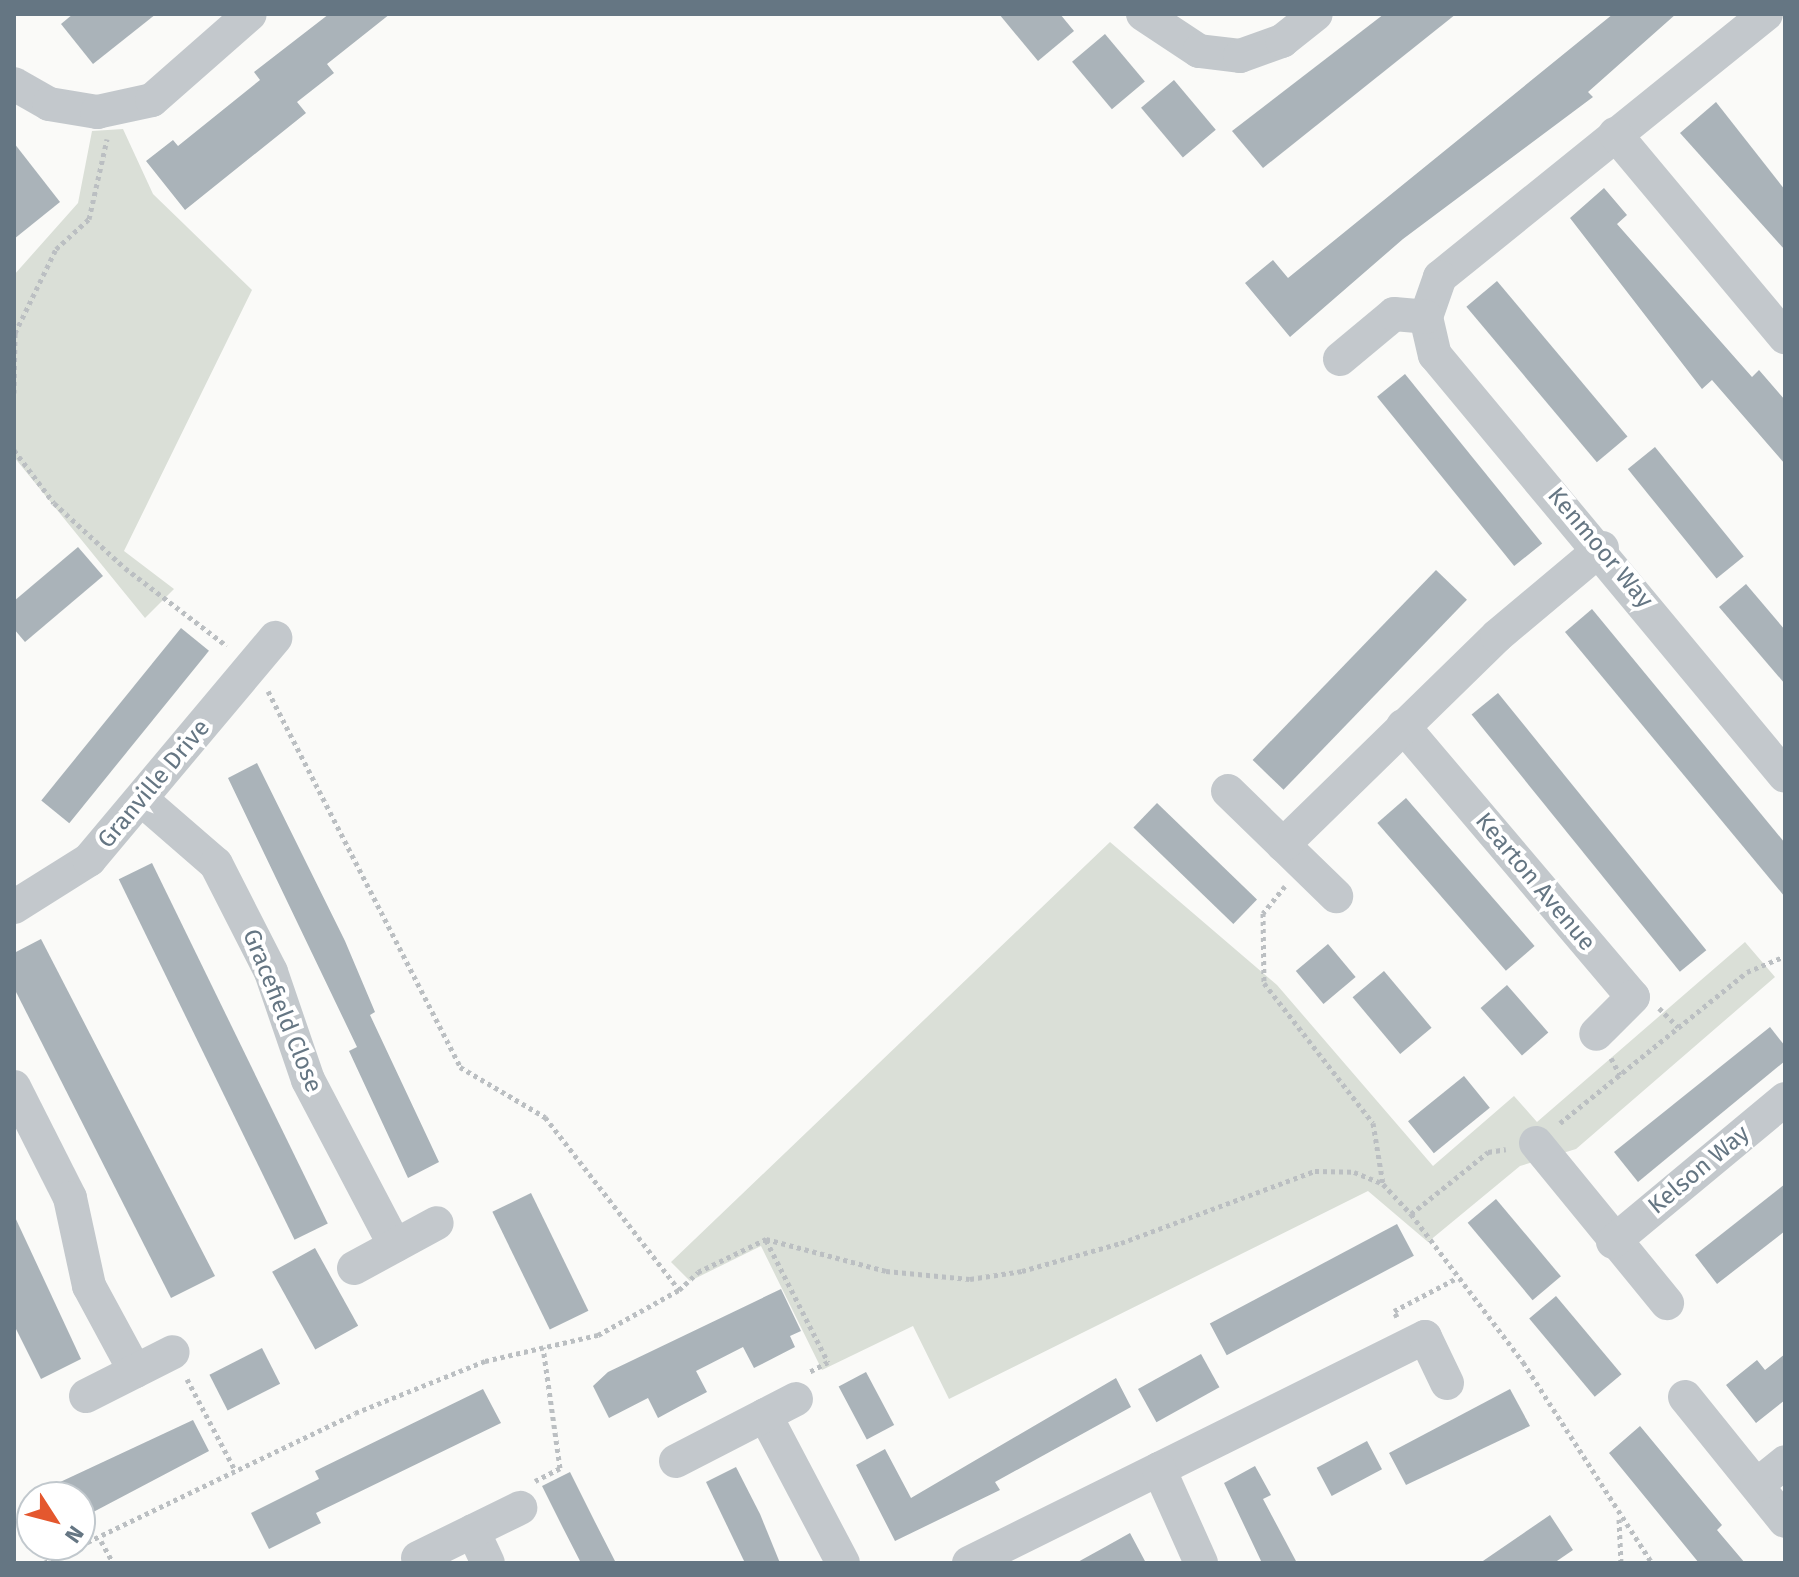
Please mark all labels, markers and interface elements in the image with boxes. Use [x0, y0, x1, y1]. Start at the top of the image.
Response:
street label: Kenmoor Way [1541, 482, 1659, 614]
street label: Granville Drive [92, 714, 216, 854]
street label: Kearton Avenue [1469, 807, 1601, 957]
street label: Gracefield Close [236, 925, 328, 1097]
street label: Kelson Way [1643, 1119, 1755, 1221]
north arrow [16, 1481, 96, 1561]
text: N [59, 1520, 89, 1548]

